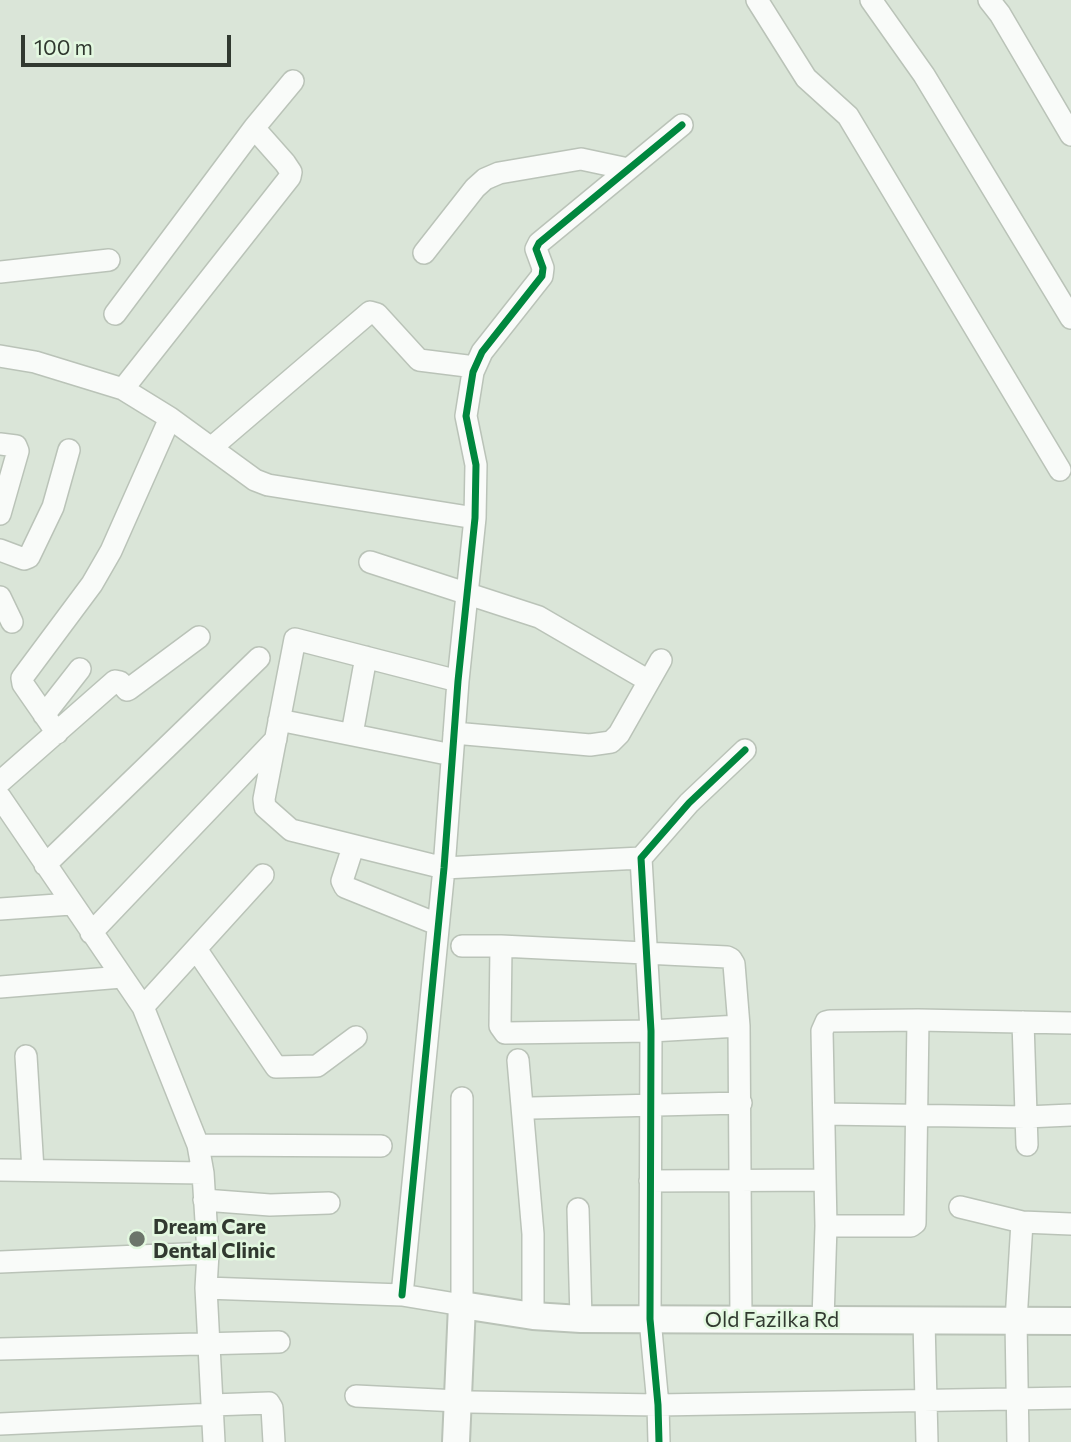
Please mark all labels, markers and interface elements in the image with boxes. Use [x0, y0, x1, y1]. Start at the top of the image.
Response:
scale bar [24, 21, 234, 65]
text: 100 m [34, 34, 93, 59]
place label: Dream Care Dental Clinic [153, 1214, 275, 1264]
marker: Dream Care Dental Clinic [127, 1229, 147, 1249]
street label: Old Fazilka Rd [705, 1307, 839, 1333]

